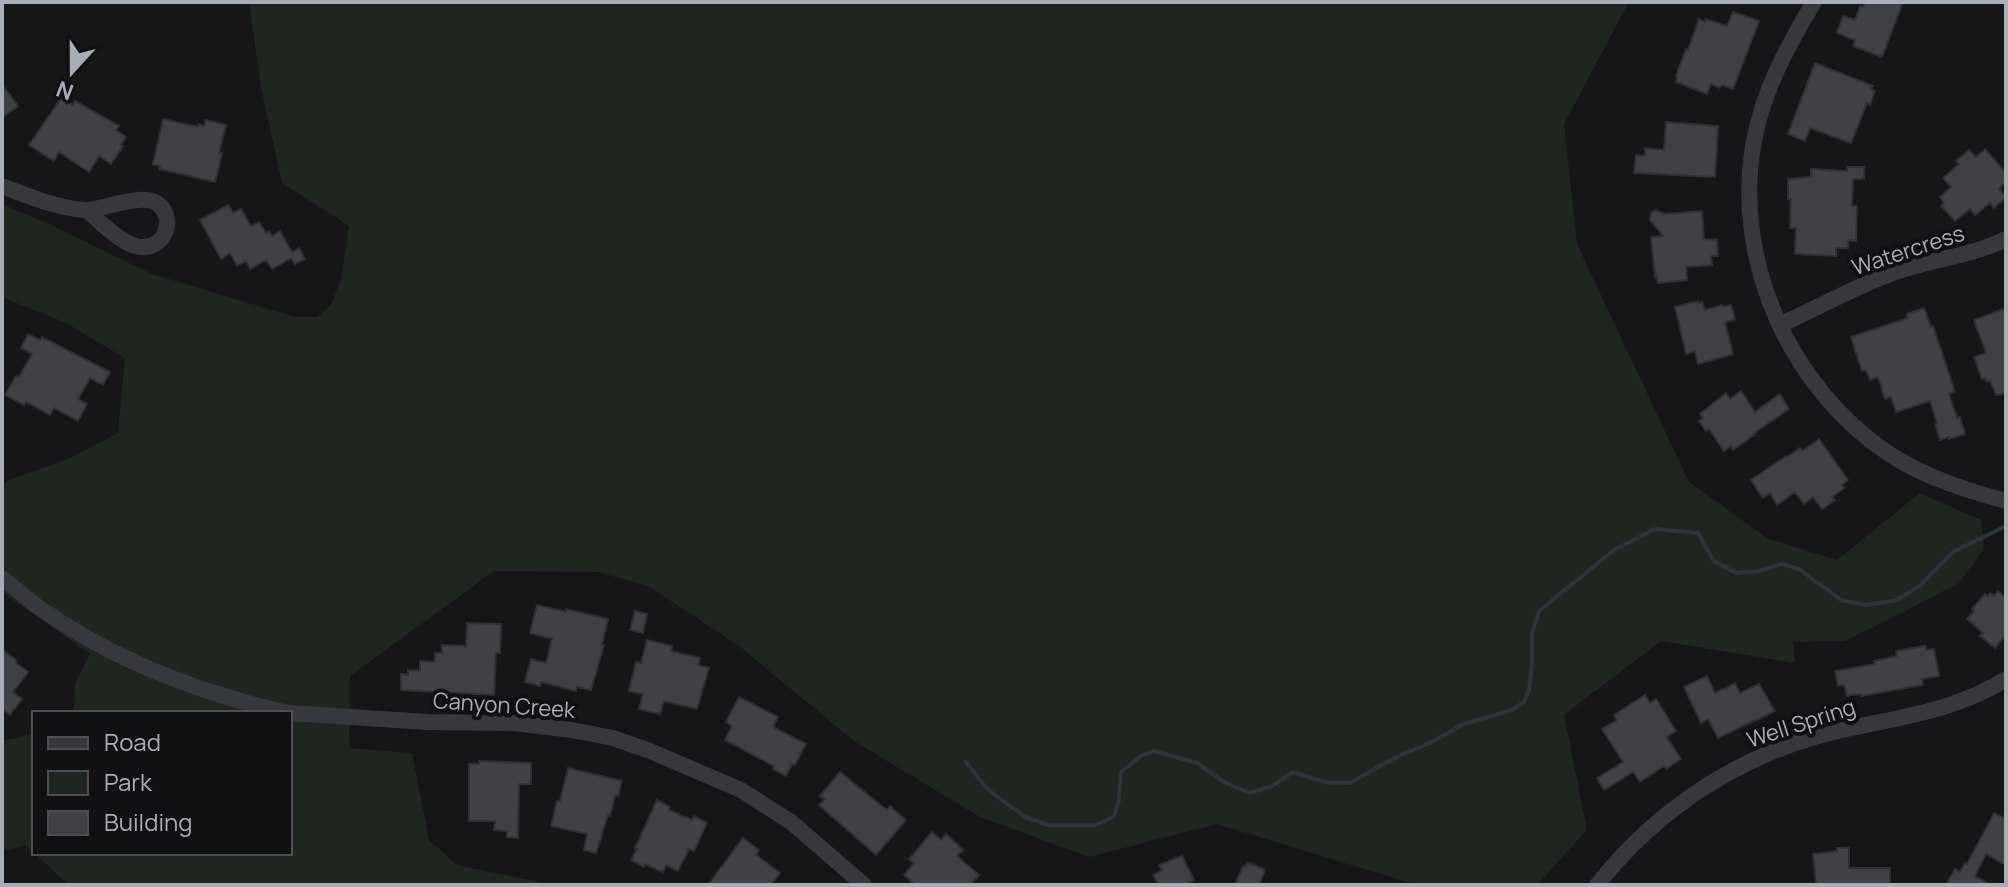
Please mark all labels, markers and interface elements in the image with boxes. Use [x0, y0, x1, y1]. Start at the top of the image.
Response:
north arrow [32, 32, 112, 112]
text: N [52, 74, 78, 108]
street label: Watercress [1848, 218, 1968, 282]
street label: Canyon Creek [432, 685, 577, 725]
street label: Well Spring [1743, 691, 1859, 755]
legend [32, 711, 292, 855]
text: Road [104, 725, 161, 758]
text: Park [104, 765, 153, 798]
text: Building [104, 805, 192, 838]

